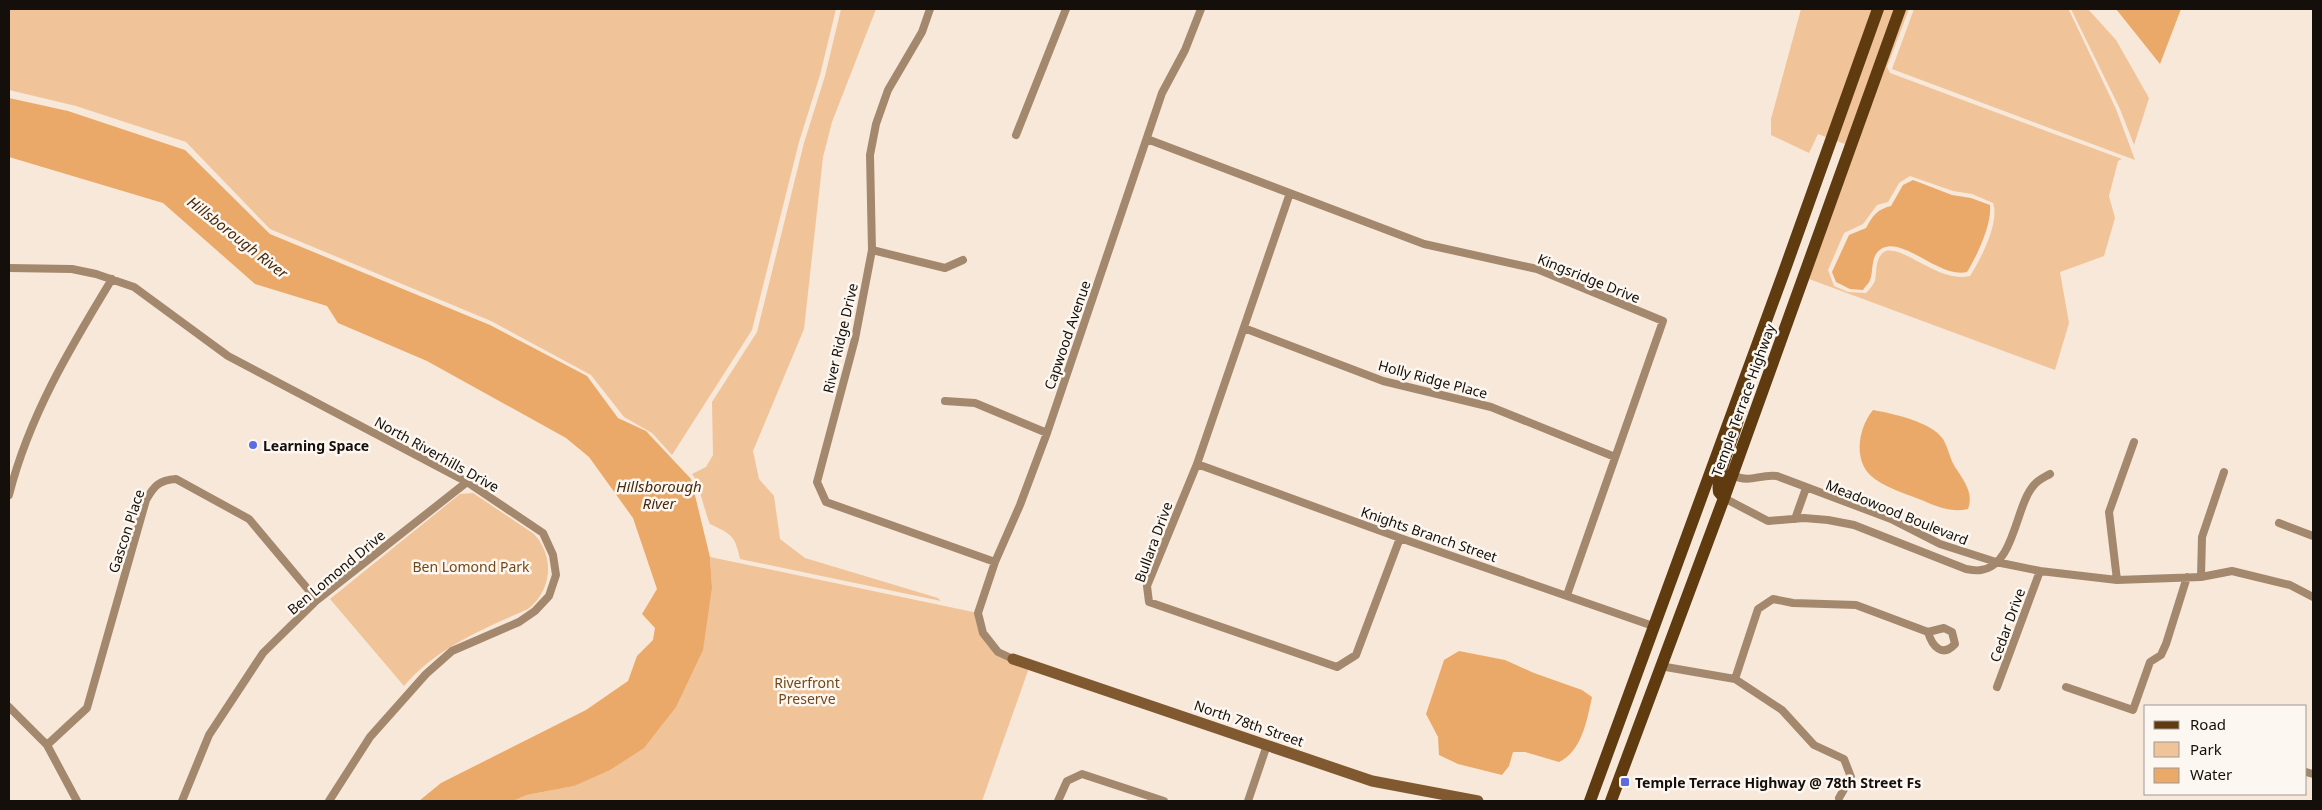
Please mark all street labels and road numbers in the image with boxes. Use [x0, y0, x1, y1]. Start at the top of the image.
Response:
street label: Kingsridge Drive [1535, 249, 1643, 307]
street label: Capwood Avenue [1039, 278, 1095, 392]
street label: River Ridge Drive [818, 281, 862, 395]
street label: Temple Terrace Highway [1707, 320, 1780, 479]
street label: Holly Ridge Place [1376, 355, 1490, 403]
street label: North Riverhills Drive [371, 412, 503, 496]
street label: Meadowood Boulevard [1823, 475, 1971, 549]
street label: Gascon Place [104, 487, 148, 575]
street label: Bullara Drive [1130, 499, 1176, 585]
street label: Knights Branch Street [1358, 502, 1500, 566]
street label: Ben Lomond Drive [283, 525, 389, 619]
street label: Cedar Drive [1985, 585, 2029, 665]
street label: North 78th Street [1192, 695, 1306, 751]

